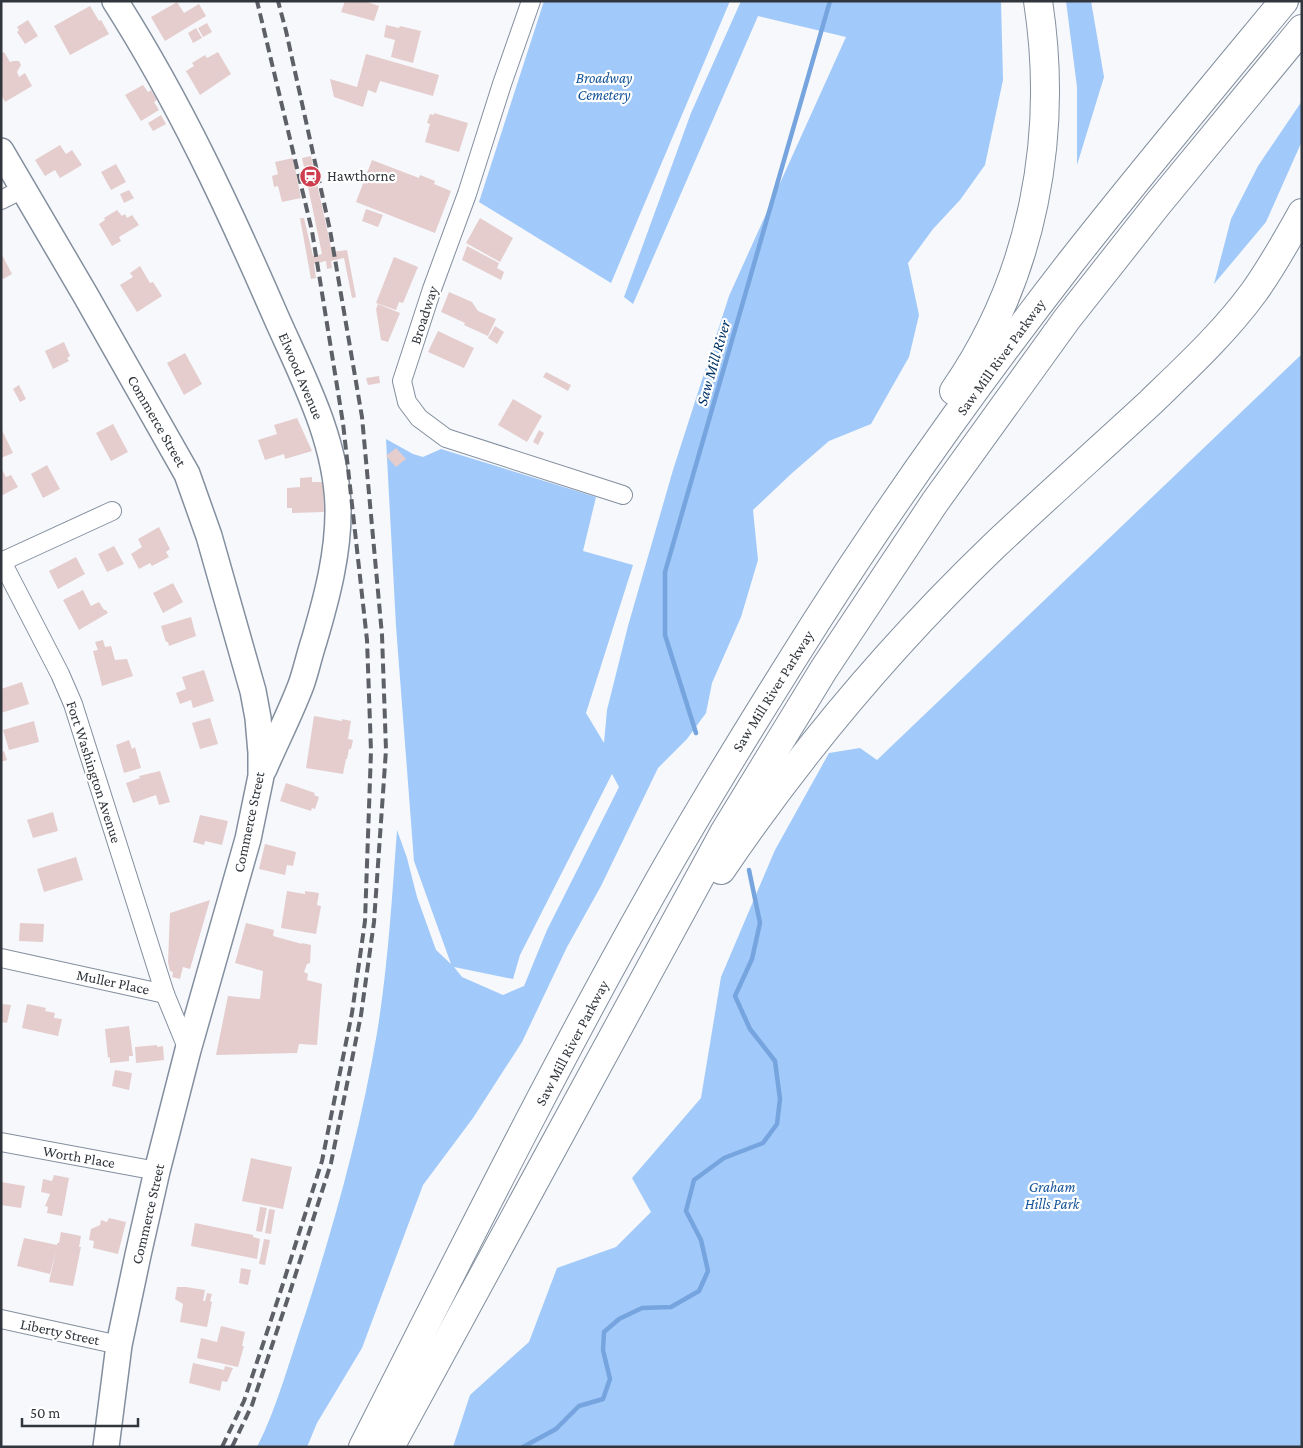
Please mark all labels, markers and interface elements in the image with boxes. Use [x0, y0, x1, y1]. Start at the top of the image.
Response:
park label: Broadway Cemetery [576, 70, 632, 104]
station icon: Hawthorne [299, 164, 323, 188]
place label: Hawthorne [327, 168, 396, 184]
street label: Broadway [407, 284, 442, 346]
street label: Saw Mill River Parkway [953, 296, 1049, 419]
water label: Saw Mill River [693, 318, 733, 408]
street label: Elwood Avenue [276, 330, 327, 422]
street label: Commerce Street [124, 373, 190, 470]
street label: Saw Mill River Parkway [729, 627, 818, 755]
street label: Fort Washington Avenue [63, 699, 125, 846]
street label: Commerce Street [231, 769, 268, 874]
street label: Muller Place [75, 966, 151, 998]
street label: Saw Mill River Parkway [532, 978, 613, 1109]
street label: Worth Place [42, 1143, 117, 1171]
street label: Commerce Street [129, 1161, 168, 1266]
park label: Graham Hills Park [1025, 1179, 1081, 1212]
street label: Liberty Street [19, 1316, 102, 1349]
scale bar [22, 1396, 139, 1428]
text: 50 m [30, 1405, 60, 1421]

